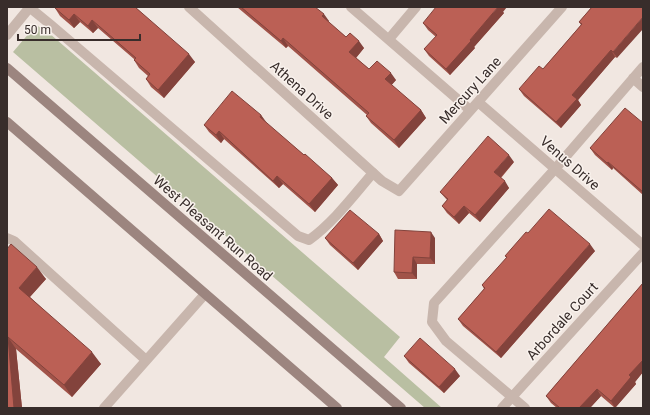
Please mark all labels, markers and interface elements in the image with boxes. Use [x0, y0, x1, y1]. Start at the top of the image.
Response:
scale bar [18, 16, 140, 42]
text: 50 m [24, 23, 51, 37]
street label: Mercury Lane [436, 53, 504, 127]
street label: Athena Drive [267, 58, 337, 122]
street label: Venus Drive [537, 133, 603, 193]
street label: West Pleasant Run Road [150, 172, 276, 284]
street label: Arbordale Court [523, 279, 601, 363]

